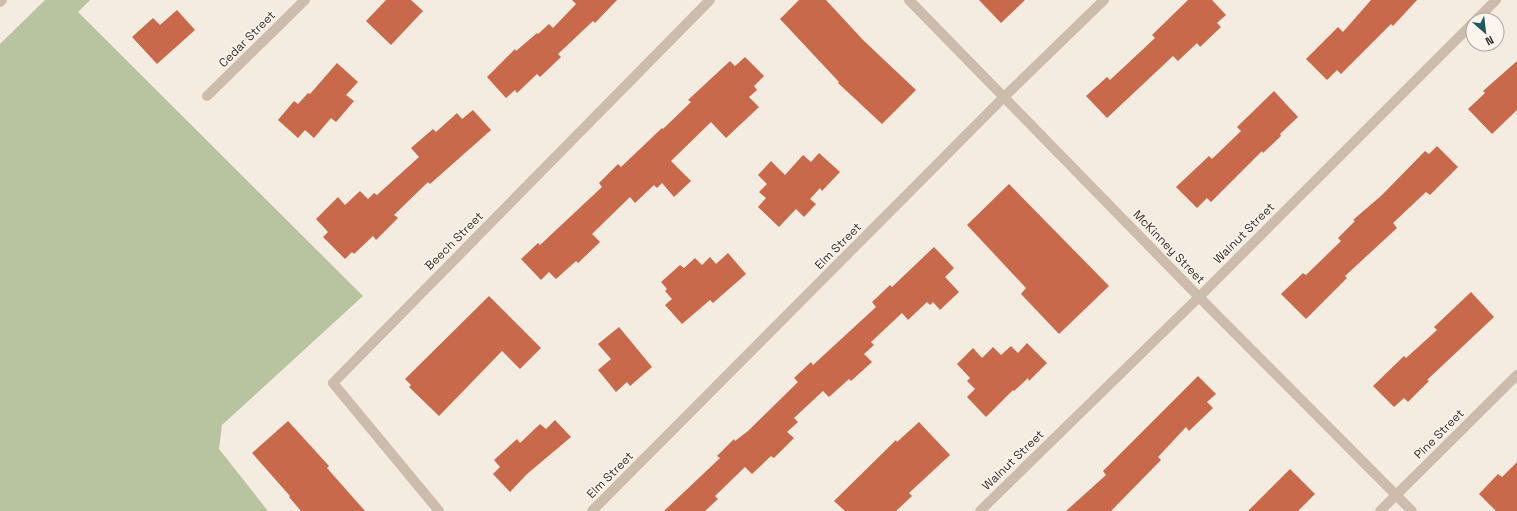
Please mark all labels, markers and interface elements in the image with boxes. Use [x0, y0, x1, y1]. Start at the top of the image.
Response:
street label: Cedar Street [215, 7, 279, 71]
north arrow [1465, 12, 1505, 52]
text: N [1483, 33, 1496, 49]
street label: Walnut Street [1210, 199, 1278, 267]
street label: McKinney Street [1130, 207, 1208, 287]
street label: Beech Street [421, 208, 487, 274]
street label: Elm Street [811, 219, 865, 273]
street label: Pine Street [1411, 406, 1467, 462]
street label: Walnut Street [979, 426, 1047, 494]
street label: Elm Street [583, 448, 637, 502]

